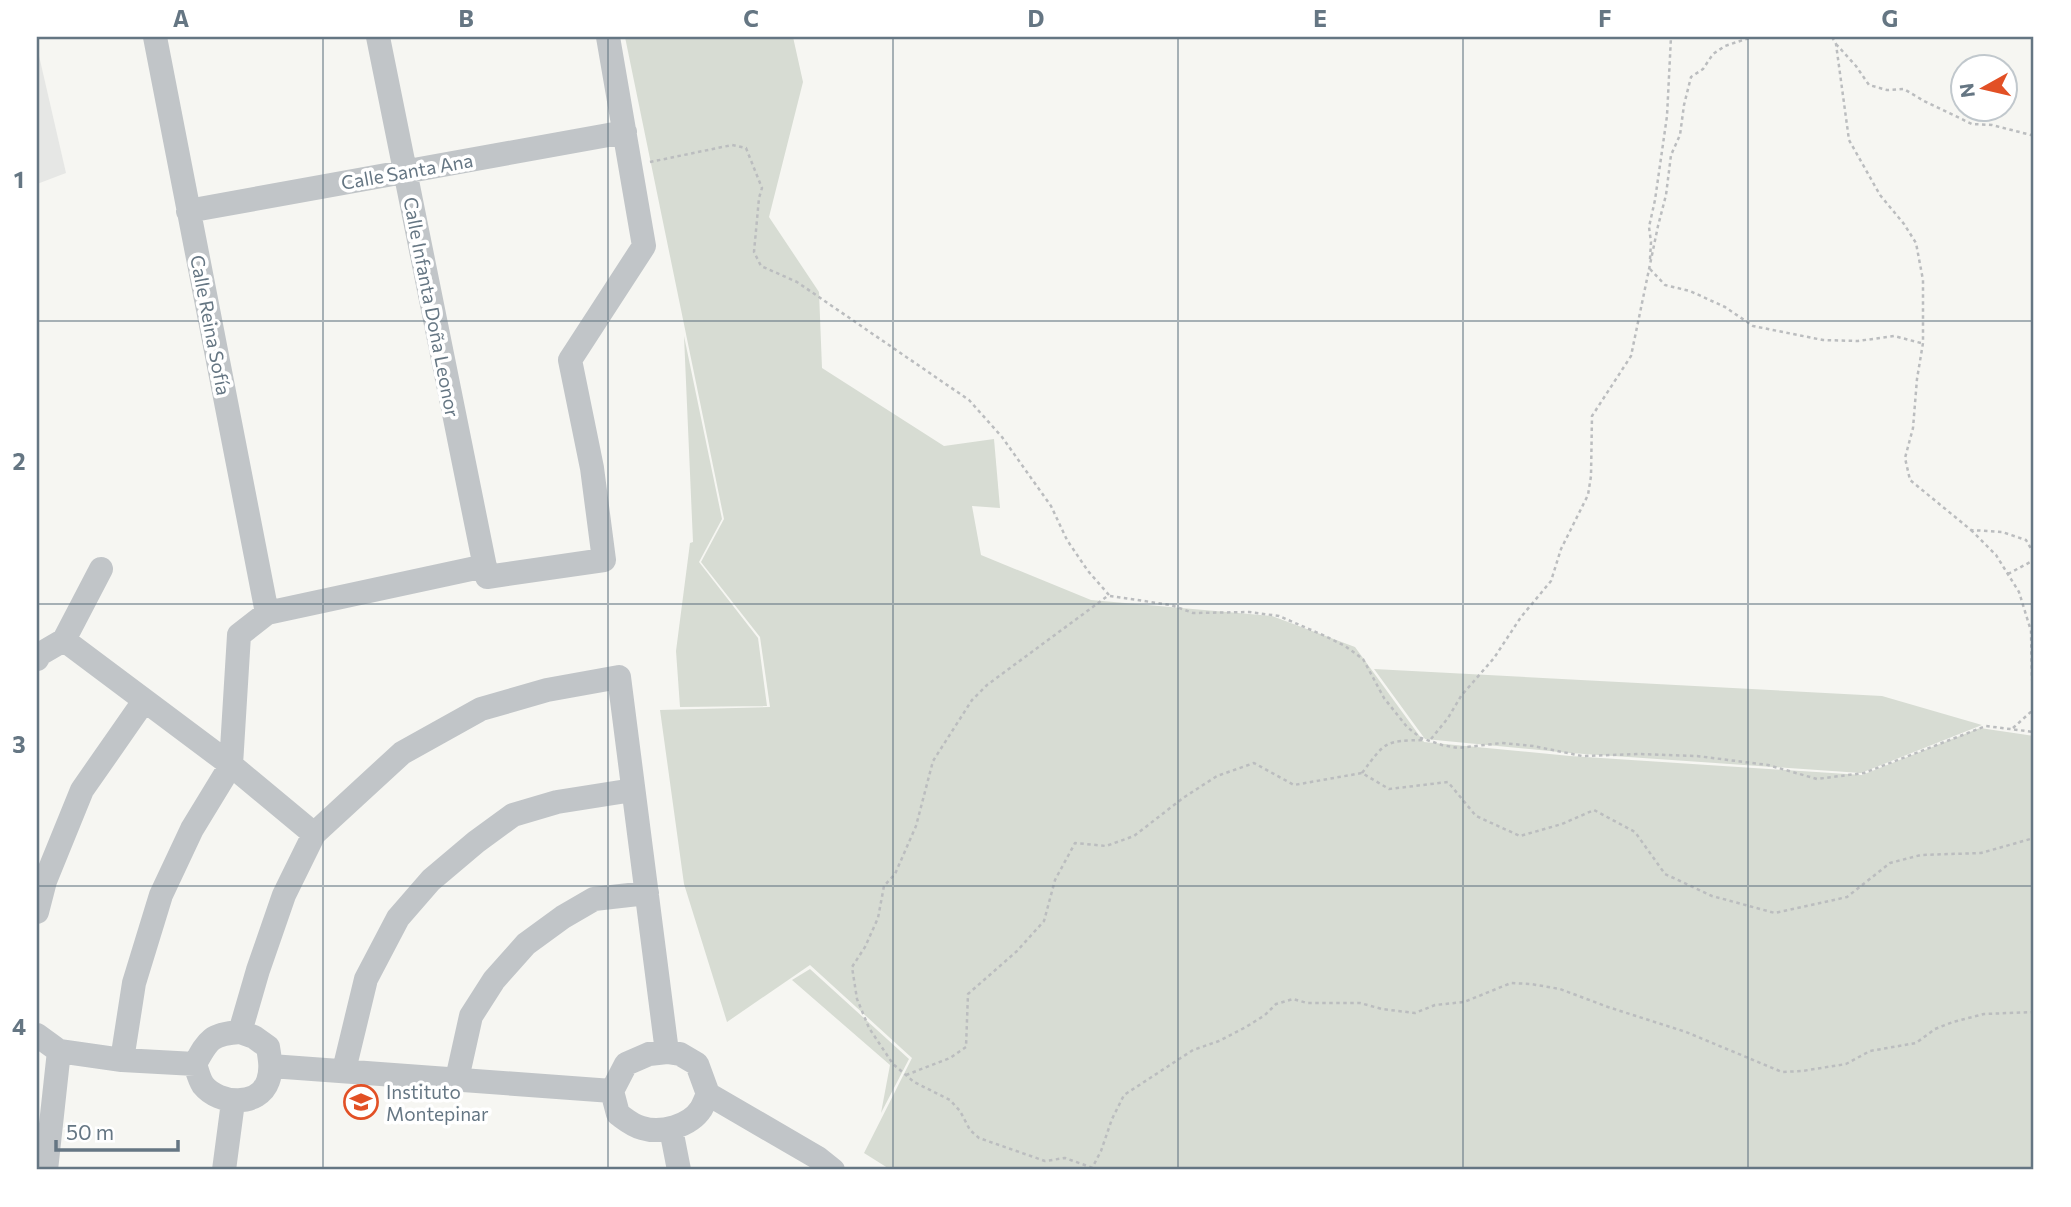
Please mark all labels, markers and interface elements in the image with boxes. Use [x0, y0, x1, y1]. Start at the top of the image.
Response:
text: A [173, 4, 190, 32]
text: B [458, 4, 474, 32]
text: C [743, 4, 759, 32]
text: D [1028, 4, 1045, 32]
text: E [1313, 4, 1327, 32]
text: F [1598, 4, 1612, 32]
text: G [1882, 4, 1898, 32]
north arrow [1948, 52, 2018, 122]
text: N [1954, 82, 1979, 99]
street label: Calle Santa Ana [339, 148, 475, 194]
text: 1 [14, 165, 24, 193]
street label: Calle Infanta Doña Leonor [399, 195, 465, 419]
street label: Calle Reina Sofía [186, 253, 236, 397]
text: 2 [12, 447, 26, 475]
text: 3 [12, 730, 26, 758]
text: 4 [12, 1012, 26, 1040]
place label: Instituto Montepinar [386, 1080, 489, 1125]
school or university icon: Instituto Montepinar [342, 1083, 380, 1121]
scale bar [56, 1109, 178, 1153]
text: 50 m [66, 1119, 114, 1144]

